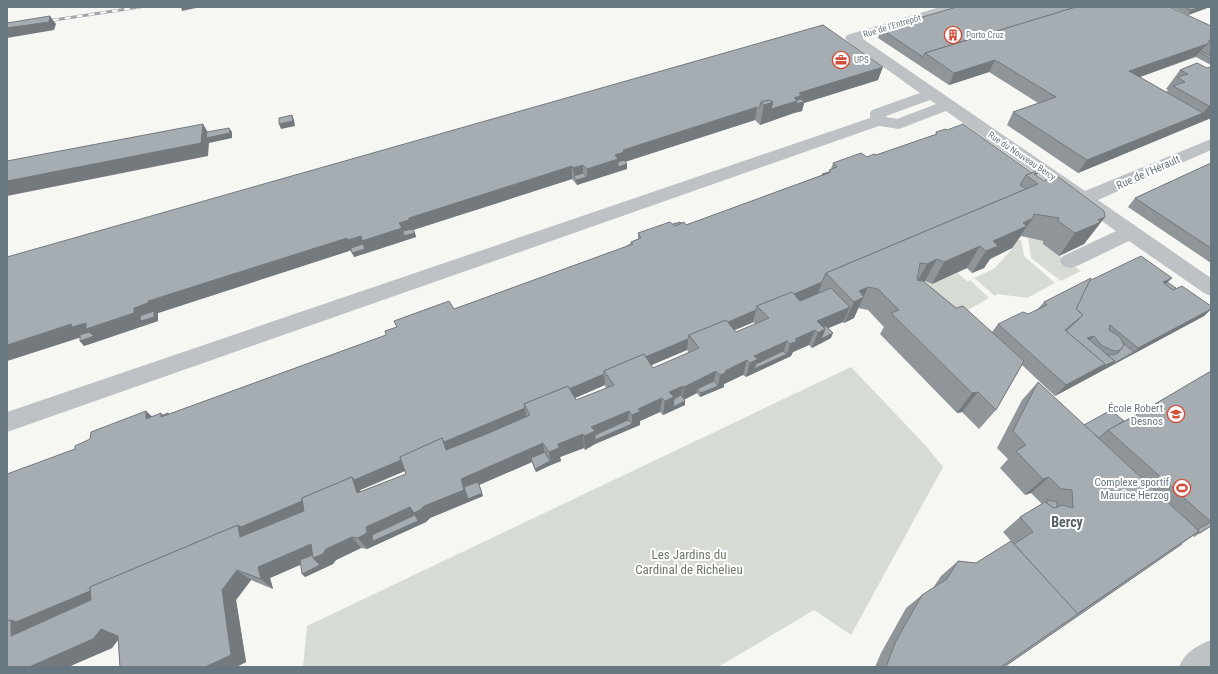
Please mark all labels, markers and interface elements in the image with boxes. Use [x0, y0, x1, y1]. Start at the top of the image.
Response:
street label: Rue de l'Entrepôt [862, 12, 922, 40]
building icon: Porto Cruz [943, 25, 963, 45]
place label: Porto Cruz [966, 30, 1004, 40]
office icon: UPS [831, 50, 851, 70]
place label: UPS [854, 55, 869, 65]
street label: Rue du Nouveau Bercy [986, 130, 1058, 182]
street label: Rue de l'Hérault [1115, 153, 1182, 192]
place label: École Robert Desnos [1108, 402, 1163, 428]
school or university icon: École Robert Desnos [1166, 404, 1186, 424]
place label: Complexe sportif Maurice Herzog [1095, 476, 1170, 502]
sports icon: Complexe sportif Maurice Herzog [1172, 478, 1192, 498]
district label: Bercy [1051, 514, 1084, 530]
park label: Les Jardins du Cardinal de Richelieu [635, 547, 743, 577]

